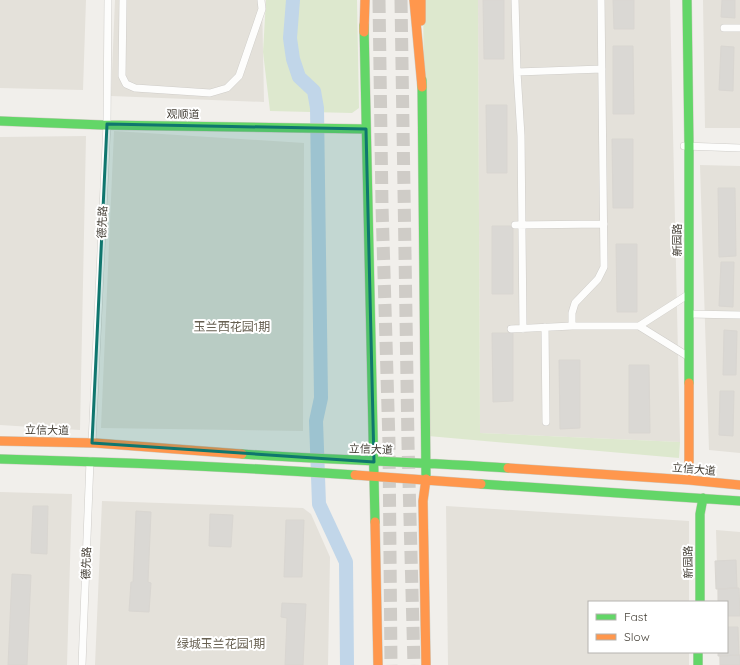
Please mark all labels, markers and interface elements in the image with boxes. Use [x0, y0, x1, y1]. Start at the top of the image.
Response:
street label: 观顺道 [166, 107, 200, 121]
street label: 德先路 [94, 205, 110, 239]
street label: 新园路 [670, 224, 684, 257]
district label: 玉兰西花园1期 [194, 319, 270, 334]
street label: 立信大道 [25, 423, 69, 437]
street label: 立信大道 [349, 441, 393, 457]
street label: 立信大道 [671, 460, 717, 478]
street label: 新园路 [681, 545, 695, 579]
street label: 德先路 [78, 546, 94, 580]
legend [588, 601, 728, 653]
text: Fast [624, 609, 648, 624]
text: Slow [624, 629, 650, 644]
district label: 绿城玉兰花园1期 [177, 636, 265, 651]

